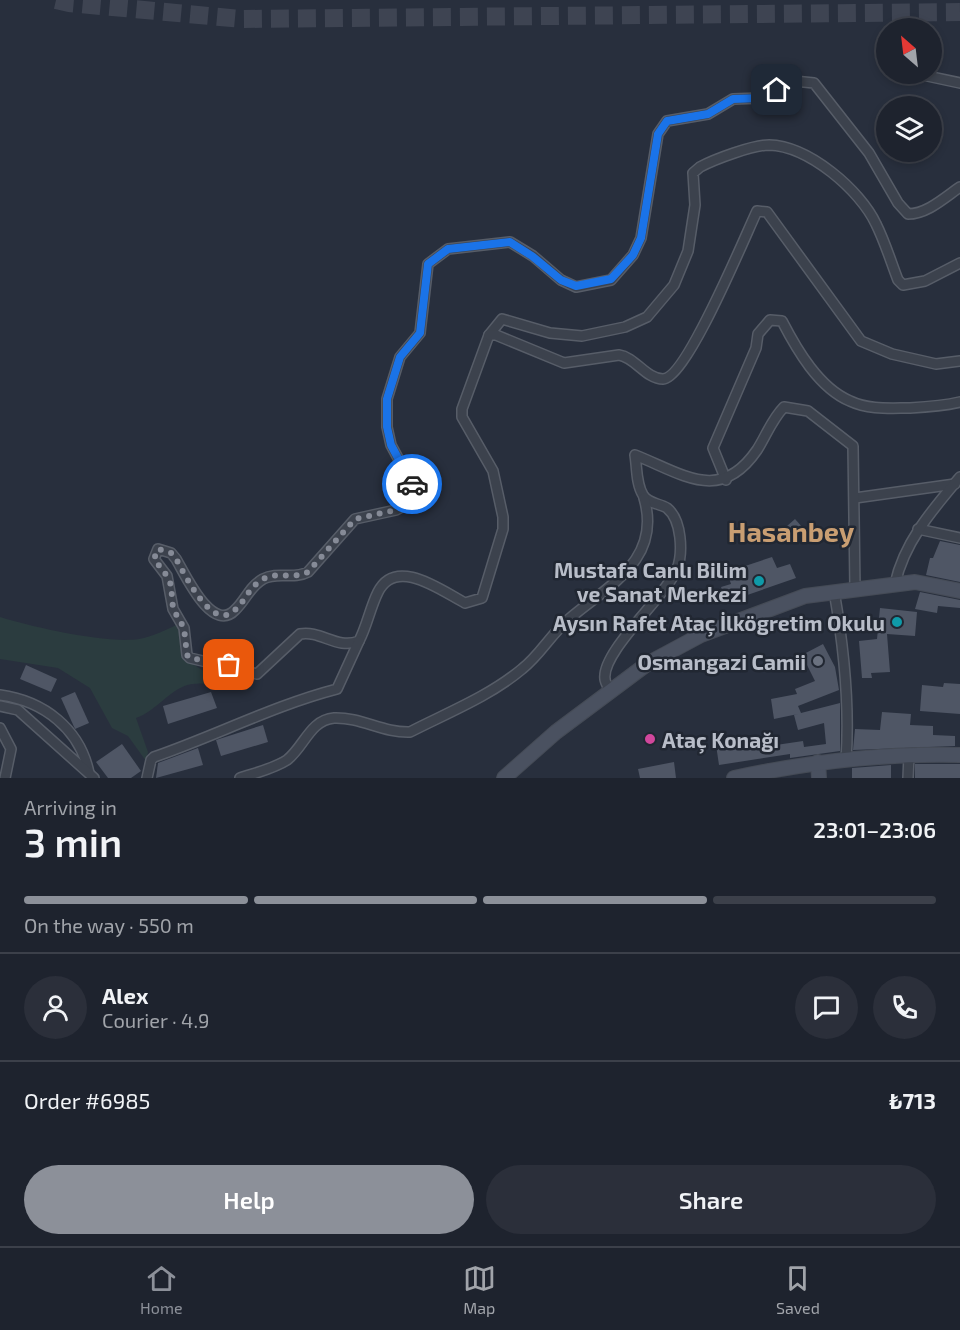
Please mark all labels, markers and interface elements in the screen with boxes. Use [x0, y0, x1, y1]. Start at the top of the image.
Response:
north arrow [876, 18, 942, 84]
map controls [876, 18, 942, 162]
pin [751, 64, 802, 115]
icon: home [760, 73, 793, 106]
button: layers [876, 96, 942, 162]
courier [382, 454, 442, 514]
icon: car [396, 468, 429, 501]
district label: Hasanbey [728, 515, 855, 548]
place label: Mustafa Canlı Bilim ve Sanat Merkezi [554, 557, 747, 606]
marker: Mustafa Canlı Bilim ve Sanat Merkezi [752, 574, 766, 588]
place label: Aysın Rafet Ataç İlkögretim Okulu [553, 610, 885, 637]
marker: Aysın Rafet Ataç İlkögretim Okulu [890, 615, 904, 629]
pin [203, 639, 254, 690]
icon: bag [212, 648, 245, 681]
place label: Osmangazi Camii [637, 649, 806, 674]
marker: Osmangazi Camii [811, 654, 825, 668]
place label: Ataç Konağı [662, 727, 779, 754]
marker: Ataç Konağı [643, 732, 657, 746]
text: Arriving in [24, 795, 117, 819]
text: 23:01–23:06 [813, 816, 936, 842]
text: 3 min [24, 818, 122, 865]
text: On the way · 550 m [24, 913, 194, 937]
button: person [24, 976, 87, 1039]
button: chat [795, 976, 858, 1039]
button: phone [873, 976, 936, 1039]
text: Alex [102, 982, 148, 1008]
text: Courier · 4.9 [102, 1008, 209, 1032]
text: Order #6985 [24, 1087, 150, 1113]
text: ₺713 [889, 1087, 936, 1113]
button: Help [24, 1165, 474, 1234]
button: Share [486, 1165, 936, 1234]
tab: Home [140, 1262, 183, 1317]
tab: Map [463, 1262, 496, 1317]
tab: Saved [776, 1262, 820, 1317]

